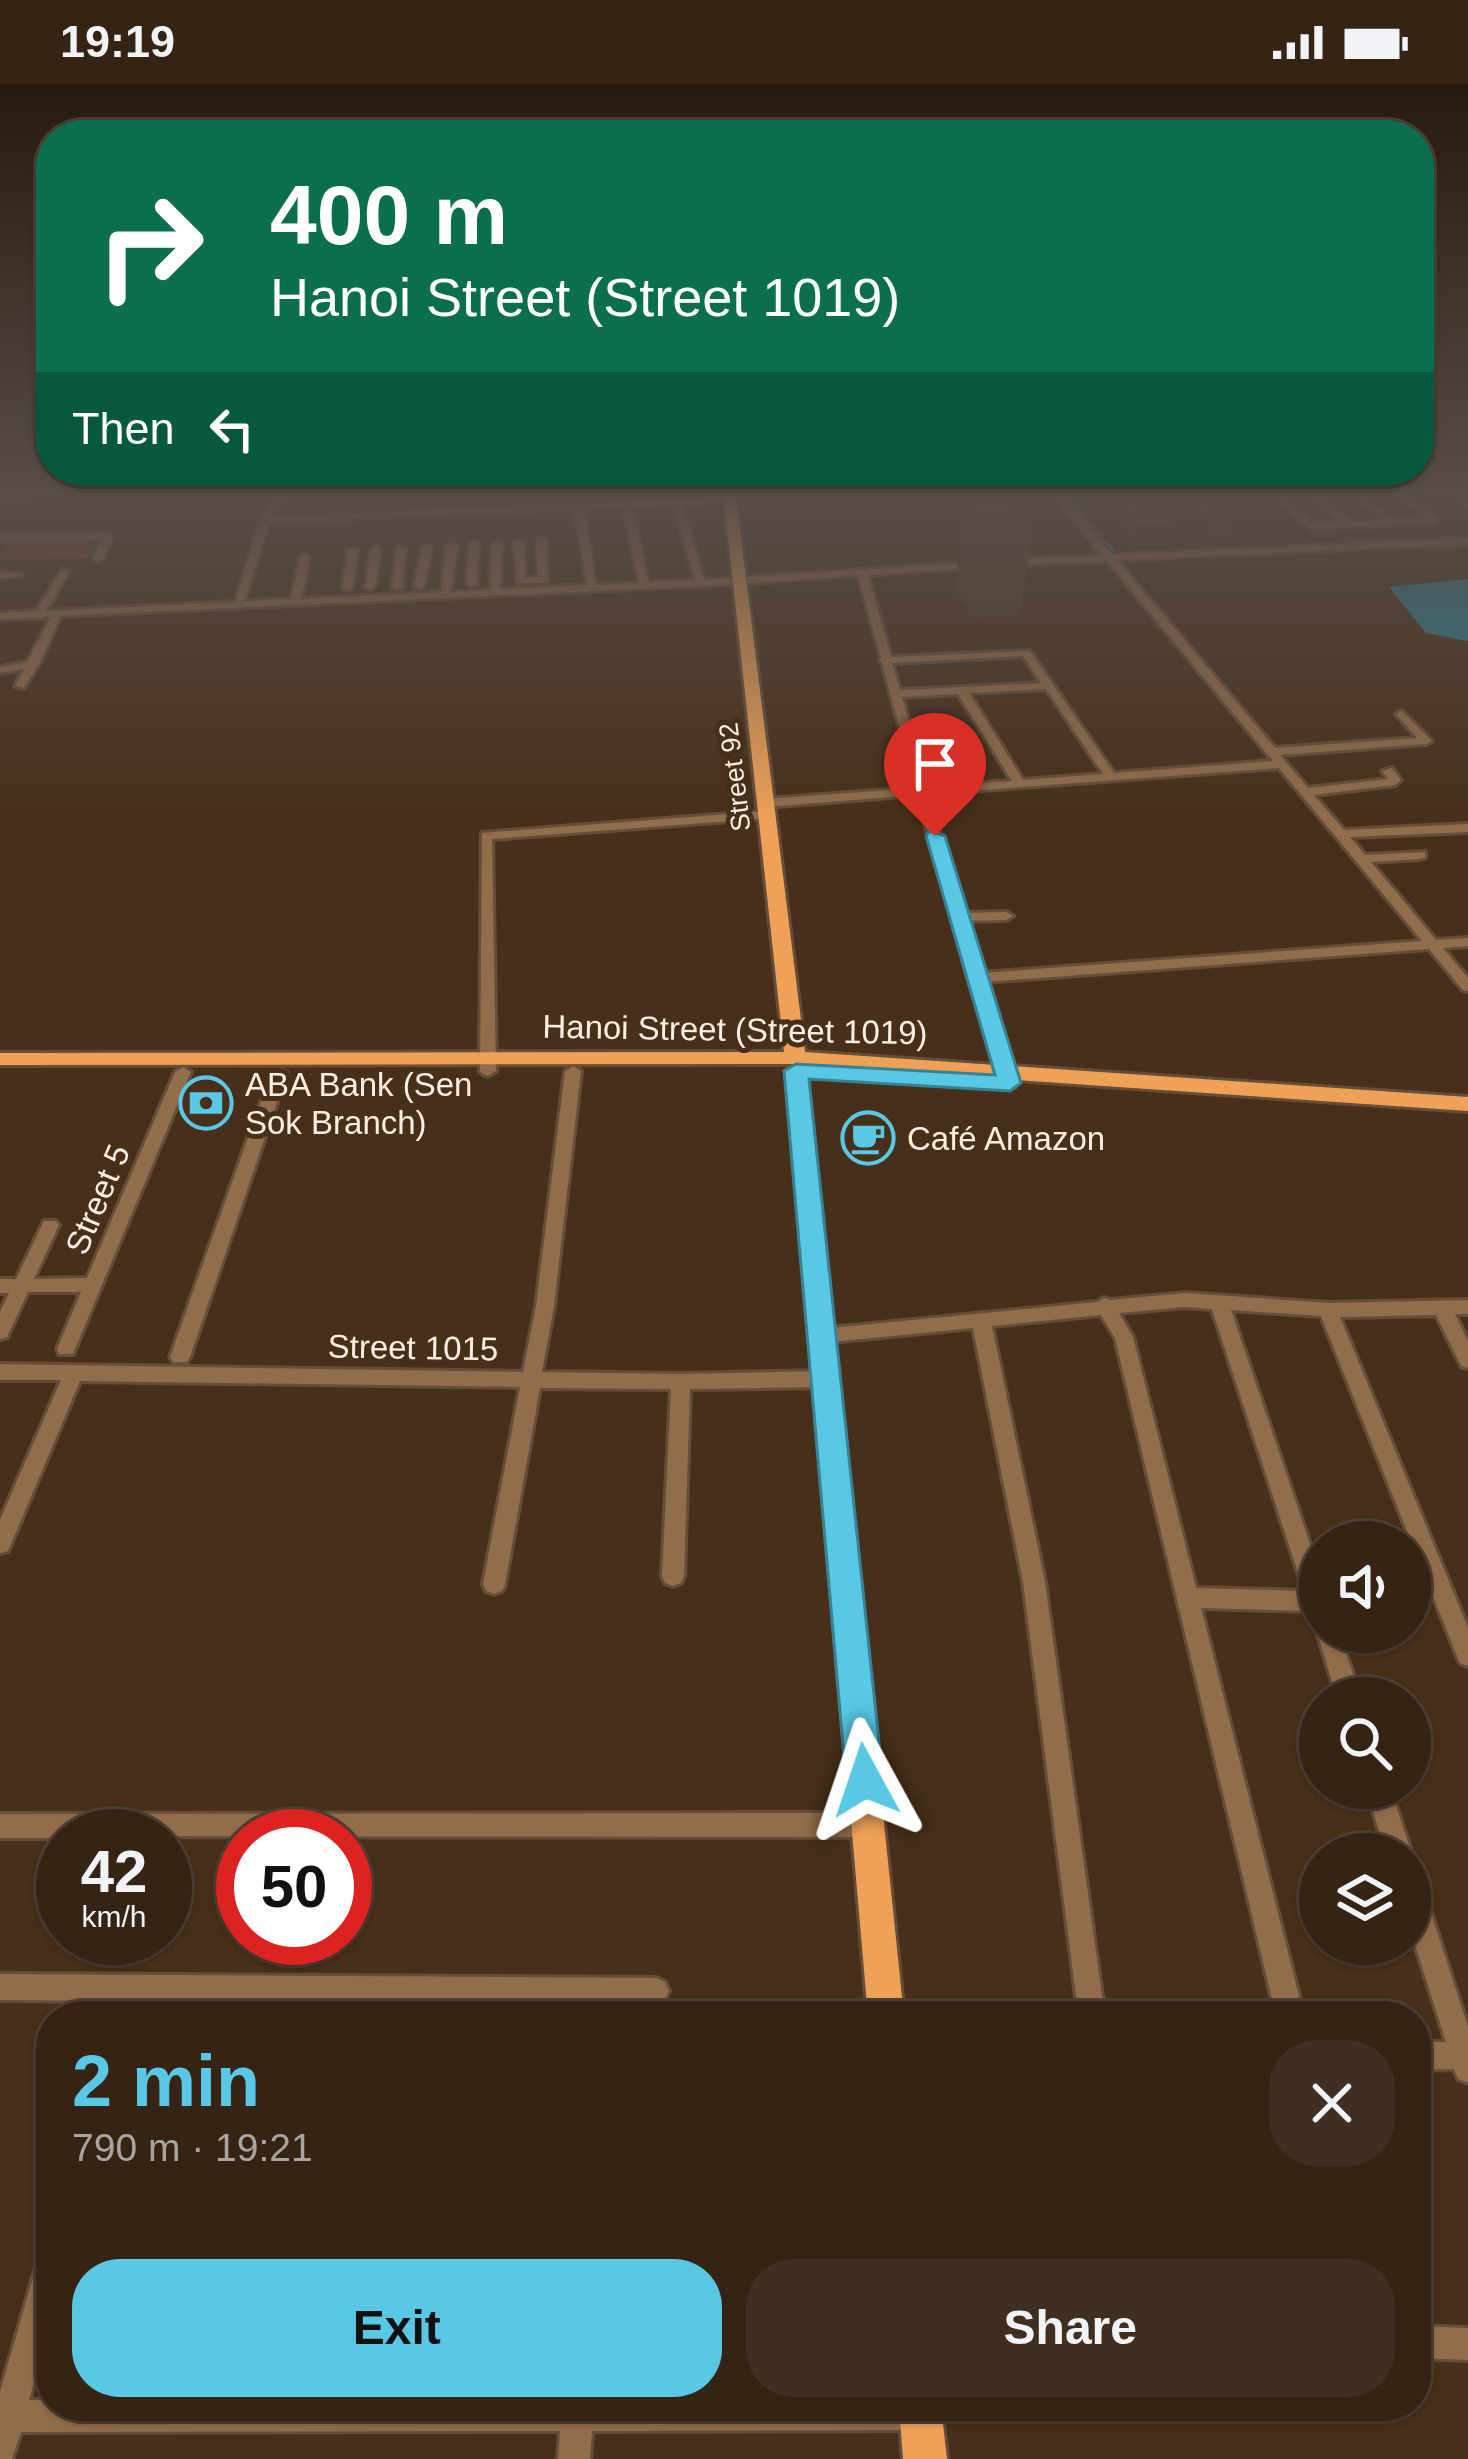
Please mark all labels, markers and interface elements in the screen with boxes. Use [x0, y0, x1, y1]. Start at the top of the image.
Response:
text: 19:19 [60, 16, 175, 67]
icon: right [72, 168, 228, 324]
text: 400 m [270, 168, 508, 262]
text: Hanoi Street (Street 1019) [270, 267, 900, 327]
icon: left [199, 396, 265, 462]
text: Then [72, 403, 175, 454]
pin [884, 713, 986, 836]
street label: Street 92 [713, 721, 757, 833]
icon: arrive [902, 731, 968, 797]
street label: Hanoi Street (Street 1019) [542, 1008, 928, 1051]
place label: ABA Bank (Sen Sok Branch) [245, 1066, 472, 1141]
bank icon: ABA Bank (Sen Sok Branch) [178, 1075, 234, 1131]
cafe icon: Café Amazon [840, 1110, 896, 1166]
place label: Café Amazon [907, 1120, 1105, 1157]
street label: Street 5 [58, 1139, 137, 1260]
street label: Street 1015 [327, 1328, 499, 1367]
map controls [1299, 1521, 1431, 1965]
button: sound [1299, 1521, 1431, 1653]
button: search [1299, 1677, 1431, 1809]
position arrow [802, 1717, 928, 1843]
speed limit sign: 50 [216, 1809, 372, 1965]
button: layers [1299, 1833, 1431, 1965]
text: 42 [81, 1838, 147, 1905]
text: km/h [81, 1900, 147, 1933]
button: close [1269, 2040, 1395, 2166]
text: 2 min [72, 2041, 260, 2121]
text: 790 m · 19:21 [72, 2126, 313, 2169]
button: Exit [72, 2259, 722, 2397]
button: Share [746, 2259, 1395, 2397]

